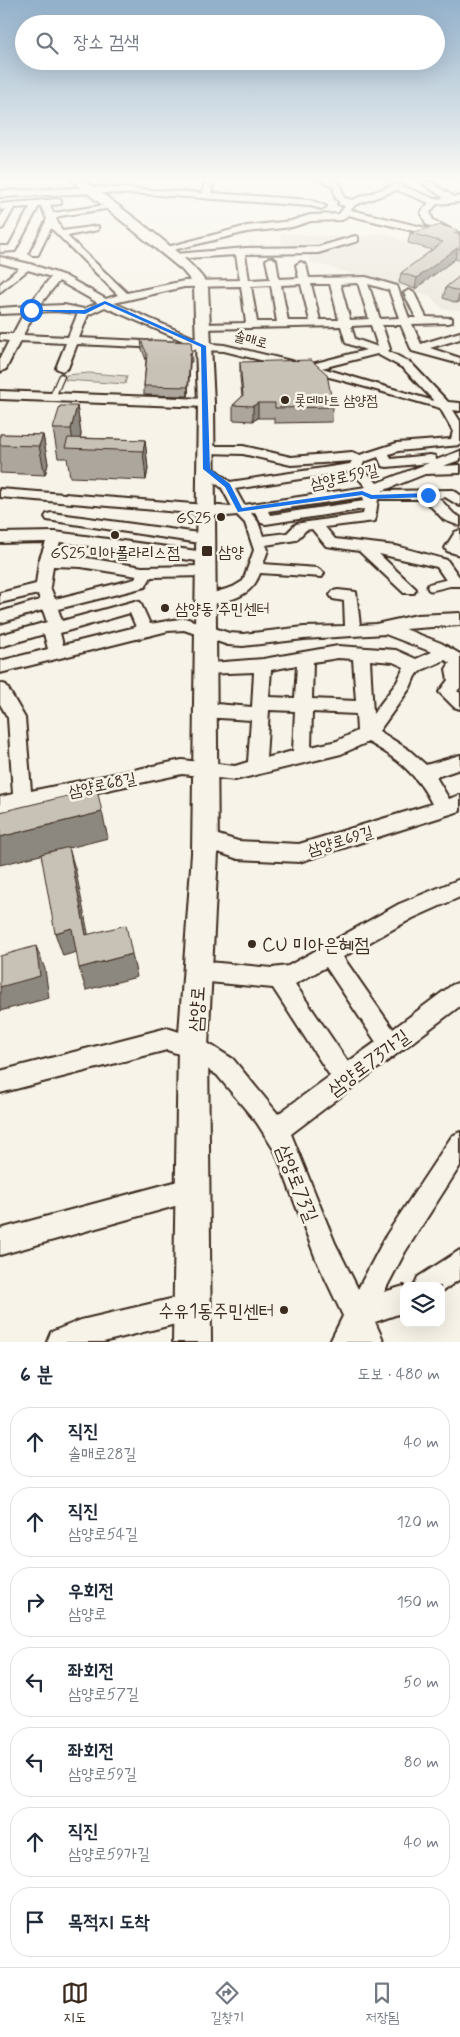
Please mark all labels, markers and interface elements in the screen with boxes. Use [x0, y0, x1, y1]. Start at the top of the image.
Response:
search box [15, 15, 445, 70]
icon: search [33, 29, 61, 57]
text: 장소 검색 [73, 30, 139, 55]
route start [20, 299, 43, 322]
street label: 솔매로 [232, 327, 269, 353]
place label: 롯데마트 삼양점 [295, 392, 378, 410]
marker: 롯데마트 삼양점 [279, 394, 291, 406]
street label: 삼양로59길 [308, 459, 380, 495]
route end [417, 484, 440, 507]
place label: GS25 [176, 508, 211, 529]
marker: GS25 [215, 511, 227, 523]
marker: GS25 미아폴라리스점 [109, 529, 121, 541]
place label: 삼양 [218, 542, 244, 563]
place label: GS25 미아폴라리스점 [50, 543, 180, 564]
marker: 삼양 [200, 544, 214, 558]
place label: 삼양동 주민센터 [175, 599, 269, 620]
marker: 삼양동 주민센터 [159, 602, 171, 614]
street label: 삼양로68길 [67, 768, 138, 803]
street label: 삼양로69길 [305, 821, 376, 861]
place label: CU 미아은혜점 [262, 933, 369, 958]
marker: CU 미아은혜점 [246, 938, 258, 950]
street label: 삼양로 [184, 986, 211, 1033]
street label: 삼양로73가길 [323, 1024, 415, 1102]
street label: 삼양로73길 [270, 1141, 323, 1226]
map controls [400, 1282, 445, 1327]
button: layers [400, 1282, 445, 1327]
place label: 수유1동주민센터 [158, 1299, 274, 1324]
marker: 수유1동주민센터 [278, 1304, 290, 1316]
text: 6 분 [20, 1361, 53, 1389]
text: 도보 · 480 m [358, 1364, 440, 1385]
text: 직진 [68, 1419, 99, 1444]
icon: ahead [21, 1428, 49, 1456]
text: 40 m [403, 1432, 439, 1453]
text: 솔매로28길 [68, 1444, 136, 1465]
text: 직진 [68, 1499, 99, 1524]
icon: ahead [21, 1508, 49, 1536]
text: 120 m [397, 1512, 439, 1533]
text: 삼양로54길 [68, 1524, 138, 1545]
text: 우회전 [68, 1579, 114, 1604]
icon: right [21, 1588, 49, 1616]
text: 150 m [397, 1592, 439, 1613]
text: 삼양로 [68, 1604, 107, 1625]
text: 좌회전 [68, 1659, 114, 1684]
icon: left [21, 1668, 49, 1696]
text: 50 m [403, 1672, 439, 1693]
text: 삼양로57길 [68, 1684, 139, 1705]
text: 좌회전 [68, 1739, 114, 1764]
icon: left [21, 1748, 49, 1776]
text: 80 m [404, 1752, 439, 1773]
text: 삼양로59길 [68, 1764, 137, 1785]
text: 직진 [68, 1819, 99, 1844]
icon: ahead [21, 1828, 49, 1856]
text: 40 m [403, 1832, 439, 1853]
text: 삼양로59가길 [68, 1844, 150, 1865]
icon: arrive [21, 1908, 49, 1936]
text: 목적지 도착 [68, 1910, 150, 1935]
tab: 지도 [61, 1979, 89, 2027]
tab: 길찾기 [210, 1979, 244, 2027]
tab: 저장됨 [365, 1979, 399, 2027]

